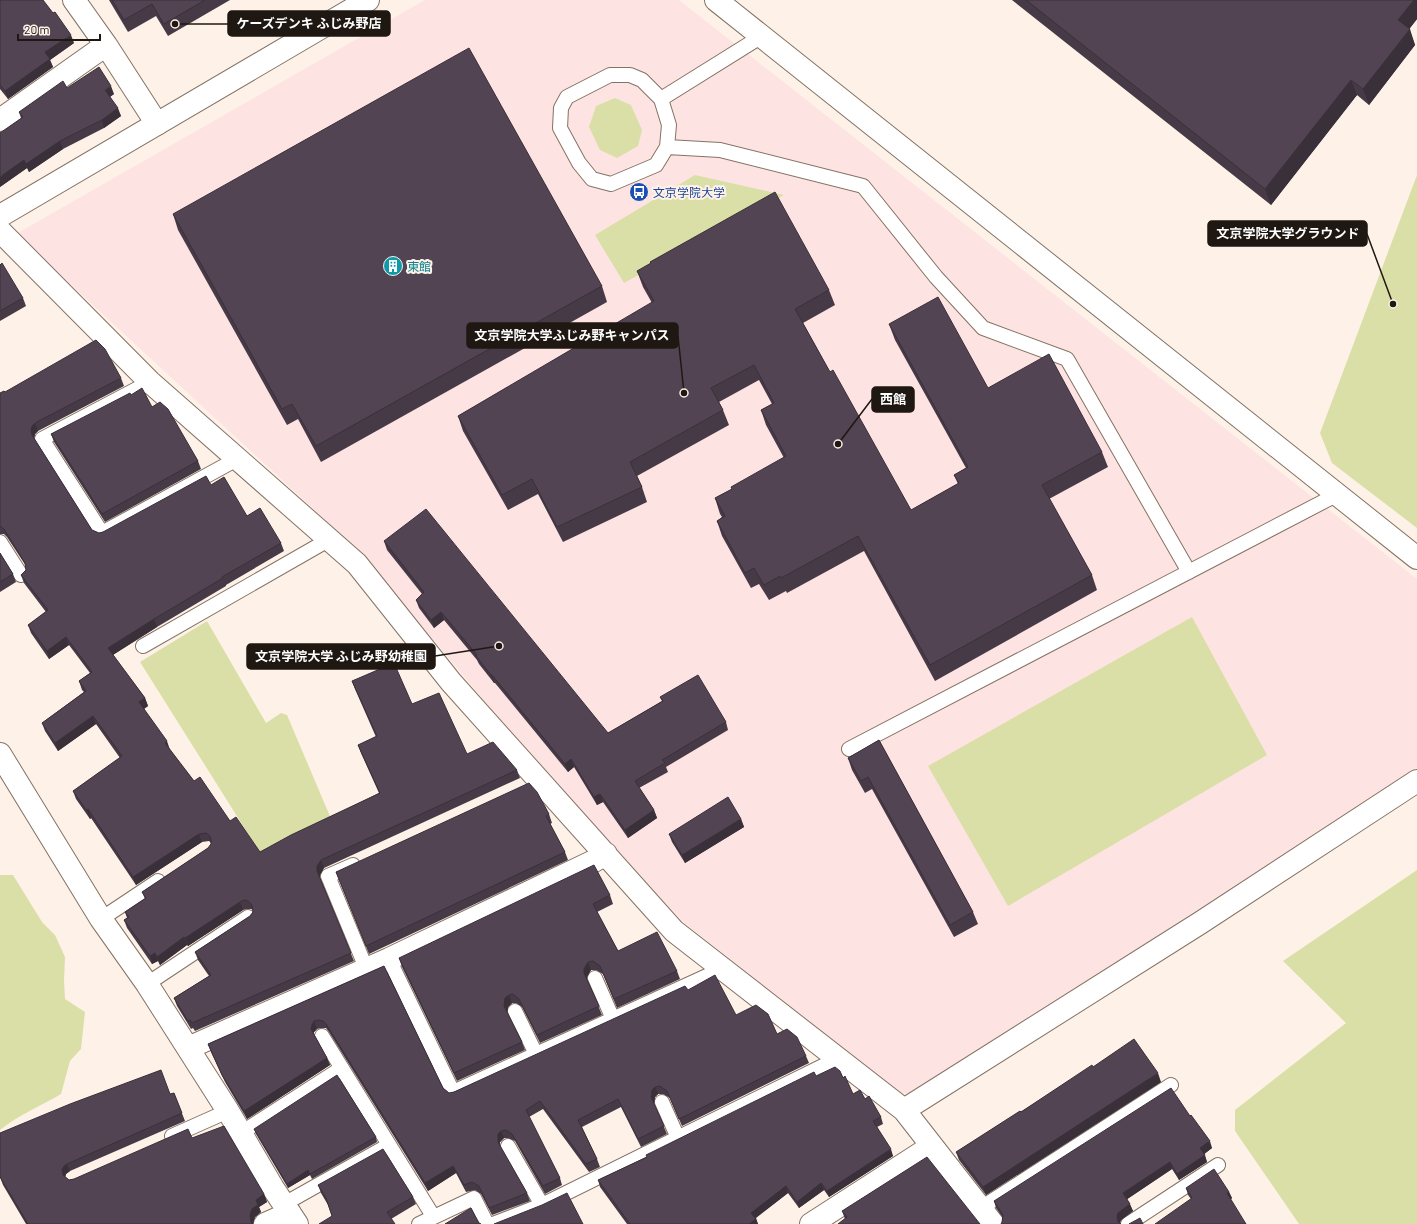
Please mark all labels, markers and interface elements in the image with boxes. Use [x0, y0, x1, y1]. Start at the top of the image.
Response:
callout: ケーズデンキ ふじみ野店 [228, 11, 390, 36]
text: ケーズデンキ ふじみ野店 [237, 15, 381, 31]
scale bar [18, 16, 100, 42]
text: 20 m [24, 22, 50, 36]
bus stop icon: 文京学院大学 [628, 181, 650, 203]
place label: 文京学院大学 [653, 185, 725, 199]
callout: 文京学院大学グラウンド [1208, 221, 1367, 246]
text: 文京学院大学グラウンド [1216, 225, 1360, 241]
building icon: 東館 [382, 255, 404, 277]
place label: 東館 [407, 259, 431, 273]
callout: 文京学院大学ふじみ野キャンパス [467, 323, 678, 348]
text: 文京学院大学ふじみ野キャンパス [474, 327, 670, 343]
callout: 西館 [872, 387, 914, 412]
text: 西館 [880, 391, 906, 407]
callout: 文京学院大学 ふじみ野幼稚園 [247, 644, 435, 669]
text: 文京学院大学 ふじみ野幼稚園 [255, 648, 427, 664]

